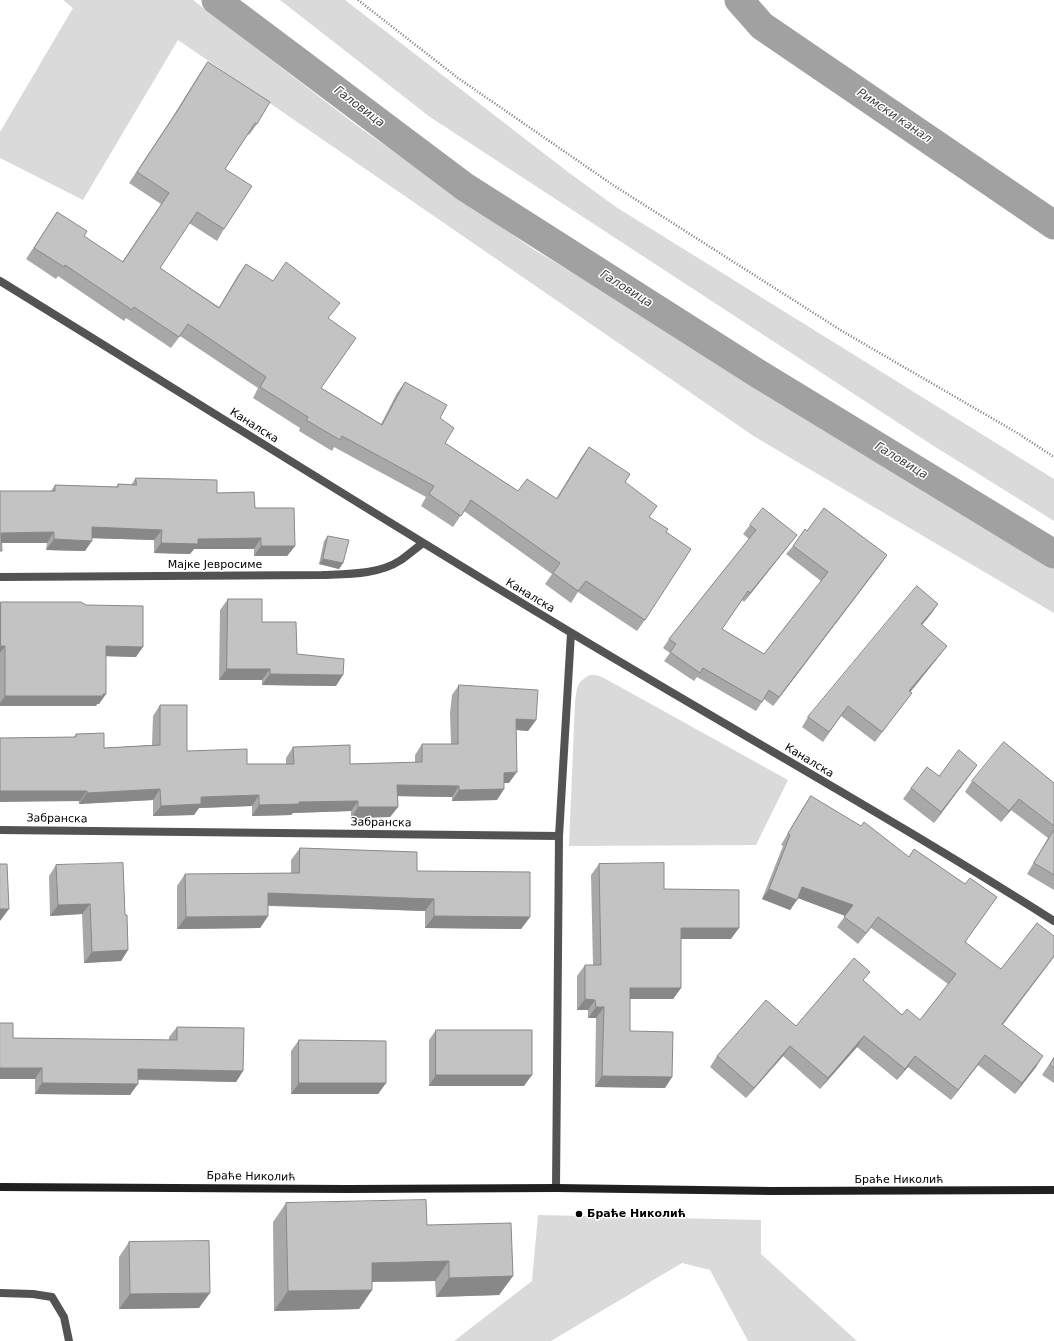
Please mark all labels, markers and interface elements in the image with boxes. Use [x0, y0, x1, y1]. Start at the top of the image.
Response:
water label: Галовица [331, 83, 387, 131]
water label: Римски канал [854, 86, 934, 146]
water label: Галовица [597, 267, 655, 311]
street label: Каналска [227, 406, 281, 446]
water label: Галовица [872, 440, 930, 482]
street label: Мајке Јевросиме [168, 558, 262, 572]
street label: Каналска [503, 576, 557, 616]
street label: Каналска [782, 741, 836, 781]
street label: Забранска [26, 812, 88, 826]
street label: Забранска [350, 816, 412, 830]
street label: Браће Николић [206, 1170, 296, 1184]
street label: Браће Николић [855, 1173, 943, 1187]
place label: Браће Николић [587, 1207, 686, 1221]
marker: Браће Николић [574, 1209, 584, 1219]

